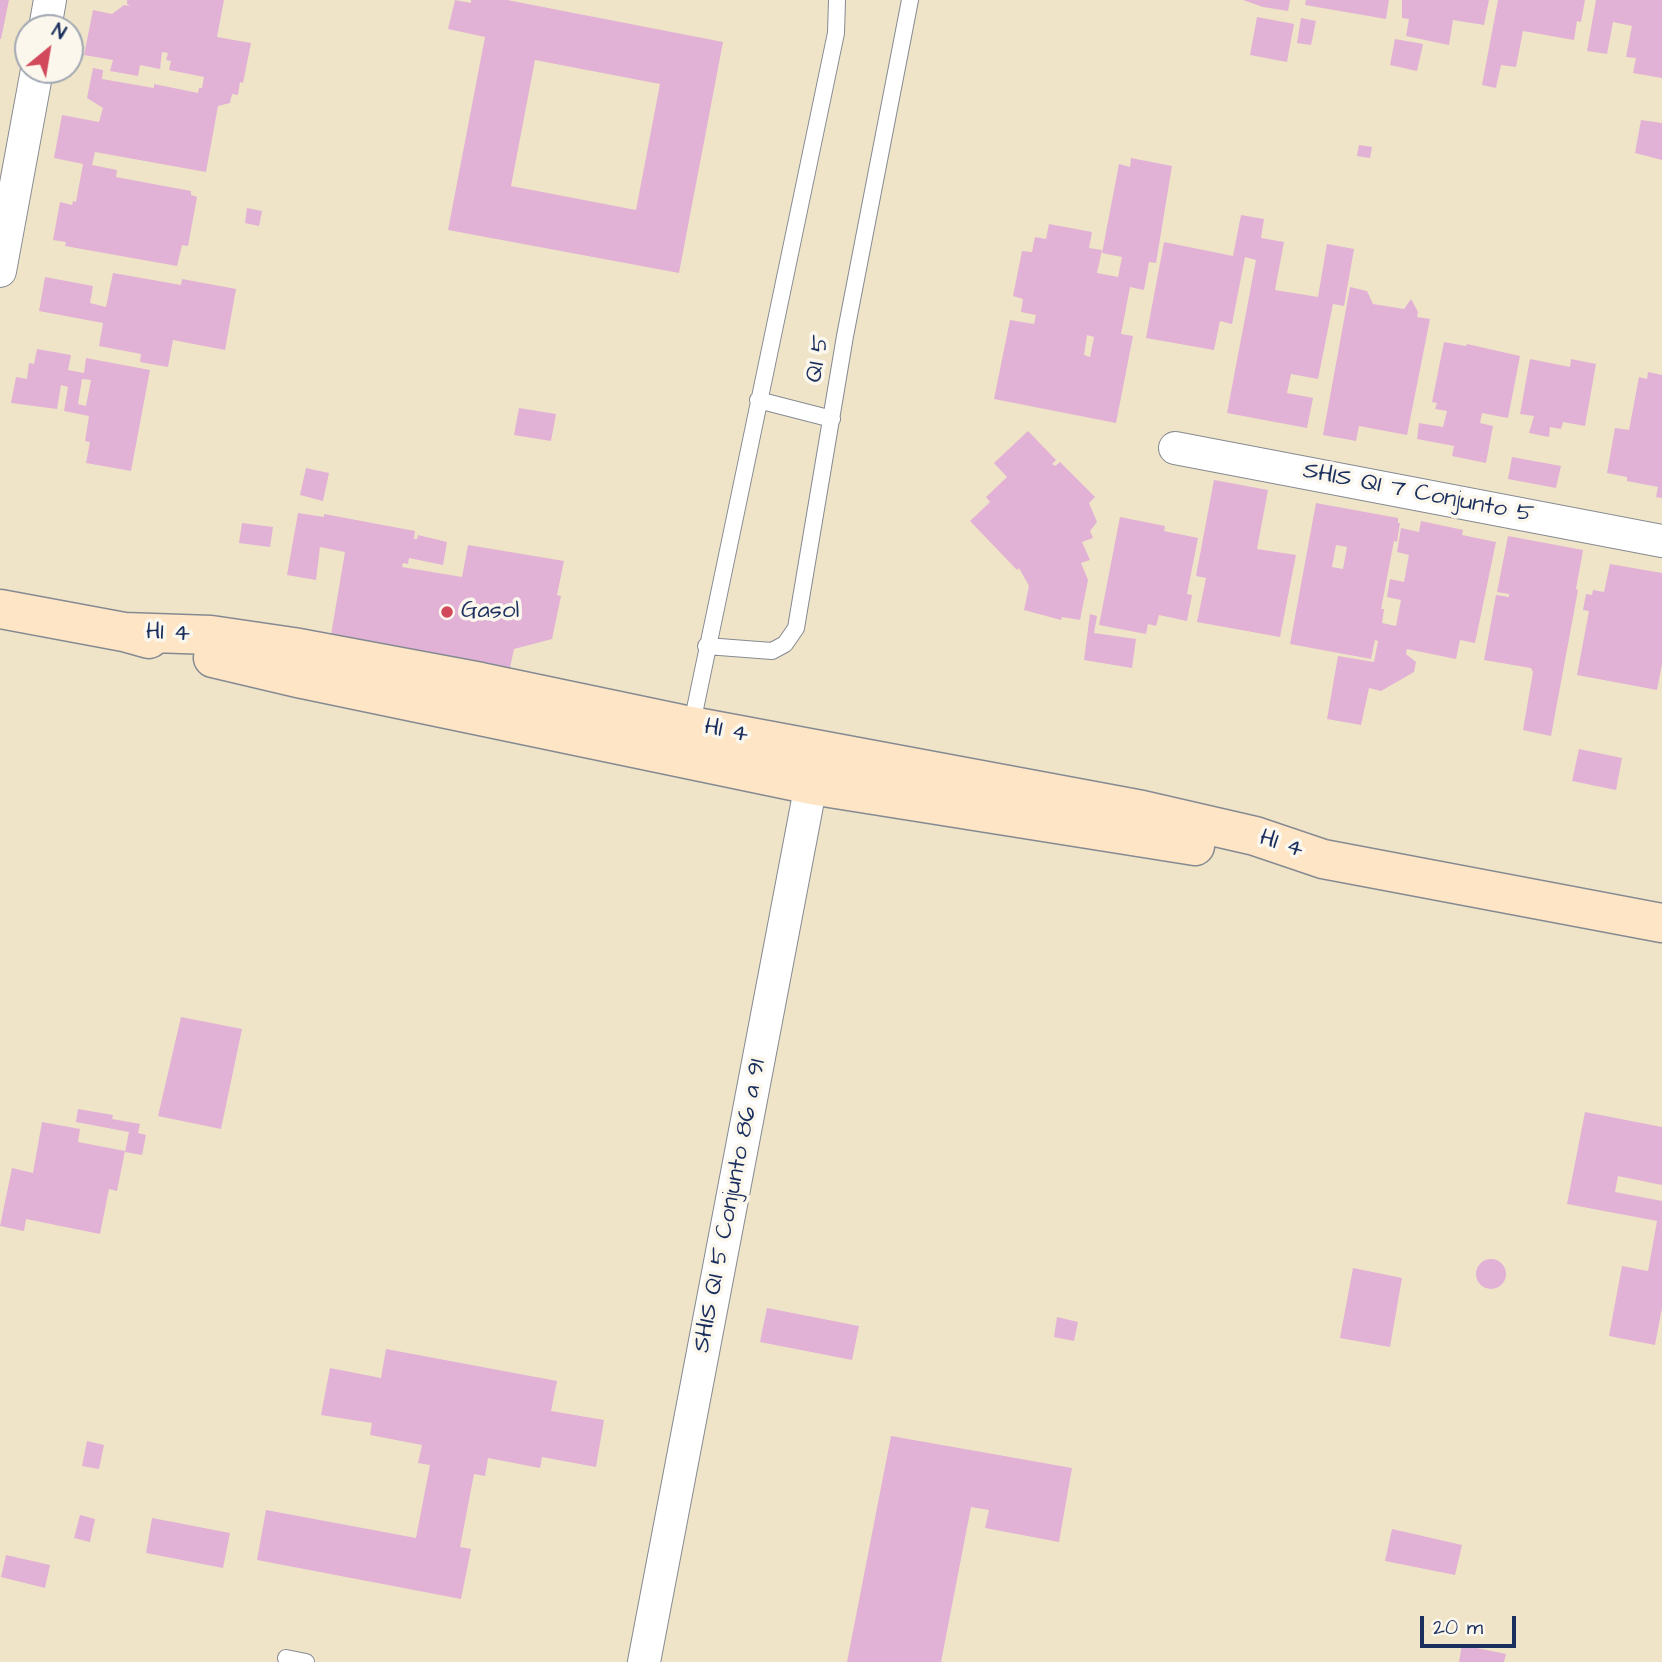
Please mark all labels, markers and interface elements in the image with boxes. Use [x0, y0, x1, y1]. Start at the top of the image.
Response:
north arrow [14, 14, 84, 84]
text: N [47, 17, 71, 47]
street label: QI 5 [801, 333, 837, 385]
street label: SHIS QI 7 Conjunto 5 [1300, 458, 1536, 530]
place label: Gasol [461, 598, 519, 626]
marker: Gasol [439, 604, 455, 620]
street label: HI 4 [145, 619, 191, 649]
street label: HI 4 [702, 714, 750, 750]
street label: HI 4 [1256, 824, 1306, 866]
street label: SHIS QI 5 Conjunto 86 a 91 [688, 1057, 774, 1355]
scale bar [1424, 1602, 1520, 1646]
text: 20 m [1433, 1613, 1483, 1642]

